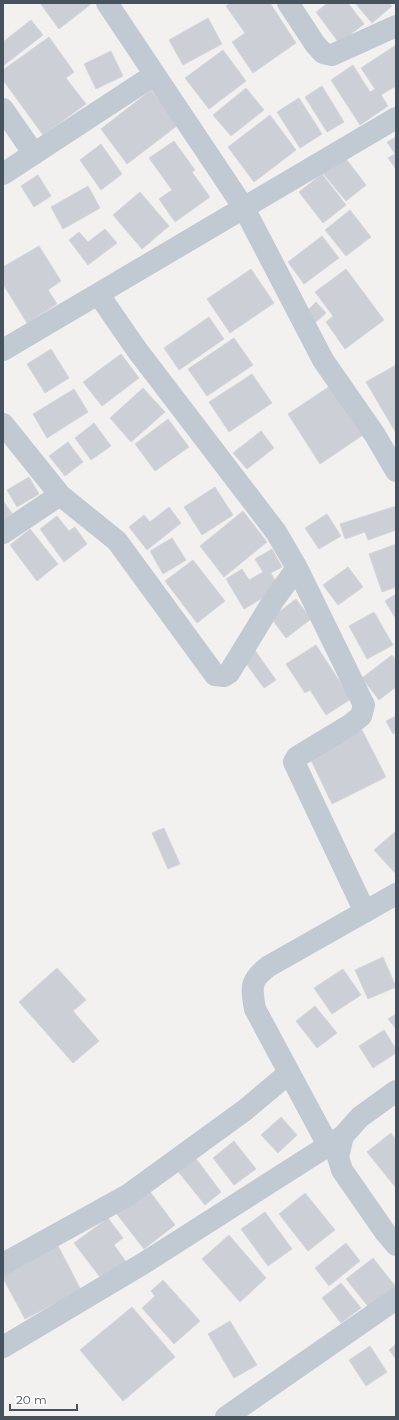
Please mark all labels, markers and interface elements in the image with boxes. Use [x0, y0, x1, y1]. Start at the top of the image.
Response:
scale bar [10, 1386, 77, 1412]
text: 20 m [16, 1392, 47, 1407]

